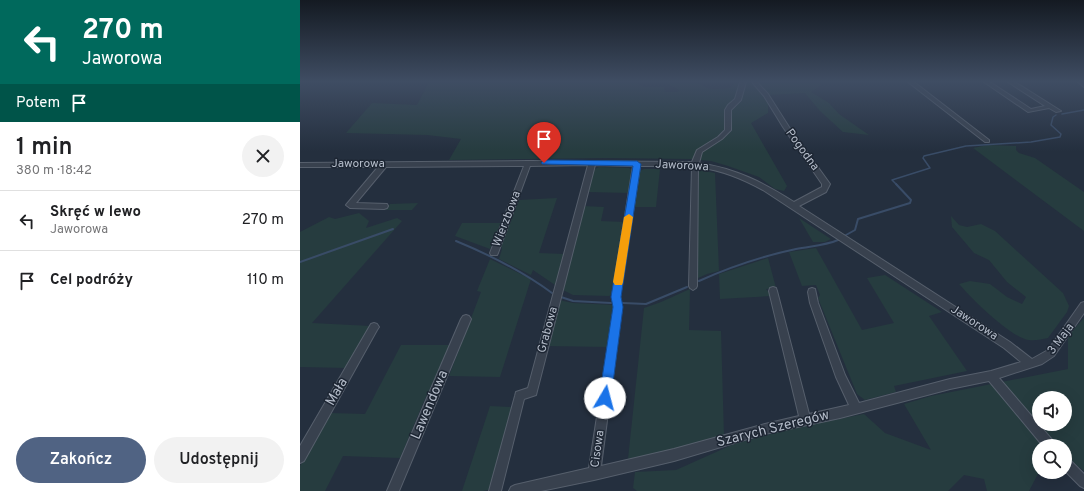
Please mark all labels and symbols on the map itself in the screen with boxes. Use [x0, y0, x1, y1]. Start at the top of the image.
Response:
pin [527, 122, 561, 163]
street label: Pogodna [781, 126, 823, 174]
street label: Jaworowa [331, 156, 385, 172]
street label: Jaworowa [655, 157, 709, 175]
street label: Wierzbowa [489, 189, 525, 249]
street label: Jaworowa [947, 302, 1001, 344]
street label: Grabowa [534, 305, 562, 355]
street label: 3 Maja [1044, 320, 1078, 358]
street label: Lawendowa [408, 368, 452, 442]
street label: Mała [322, 375, 352, 409]
position arrow [584, 377, 626, 419]
street label: Szarych Szeregów [715, 407, 831, 451]
street label: Cisowa [587, 429, 609, 469]

